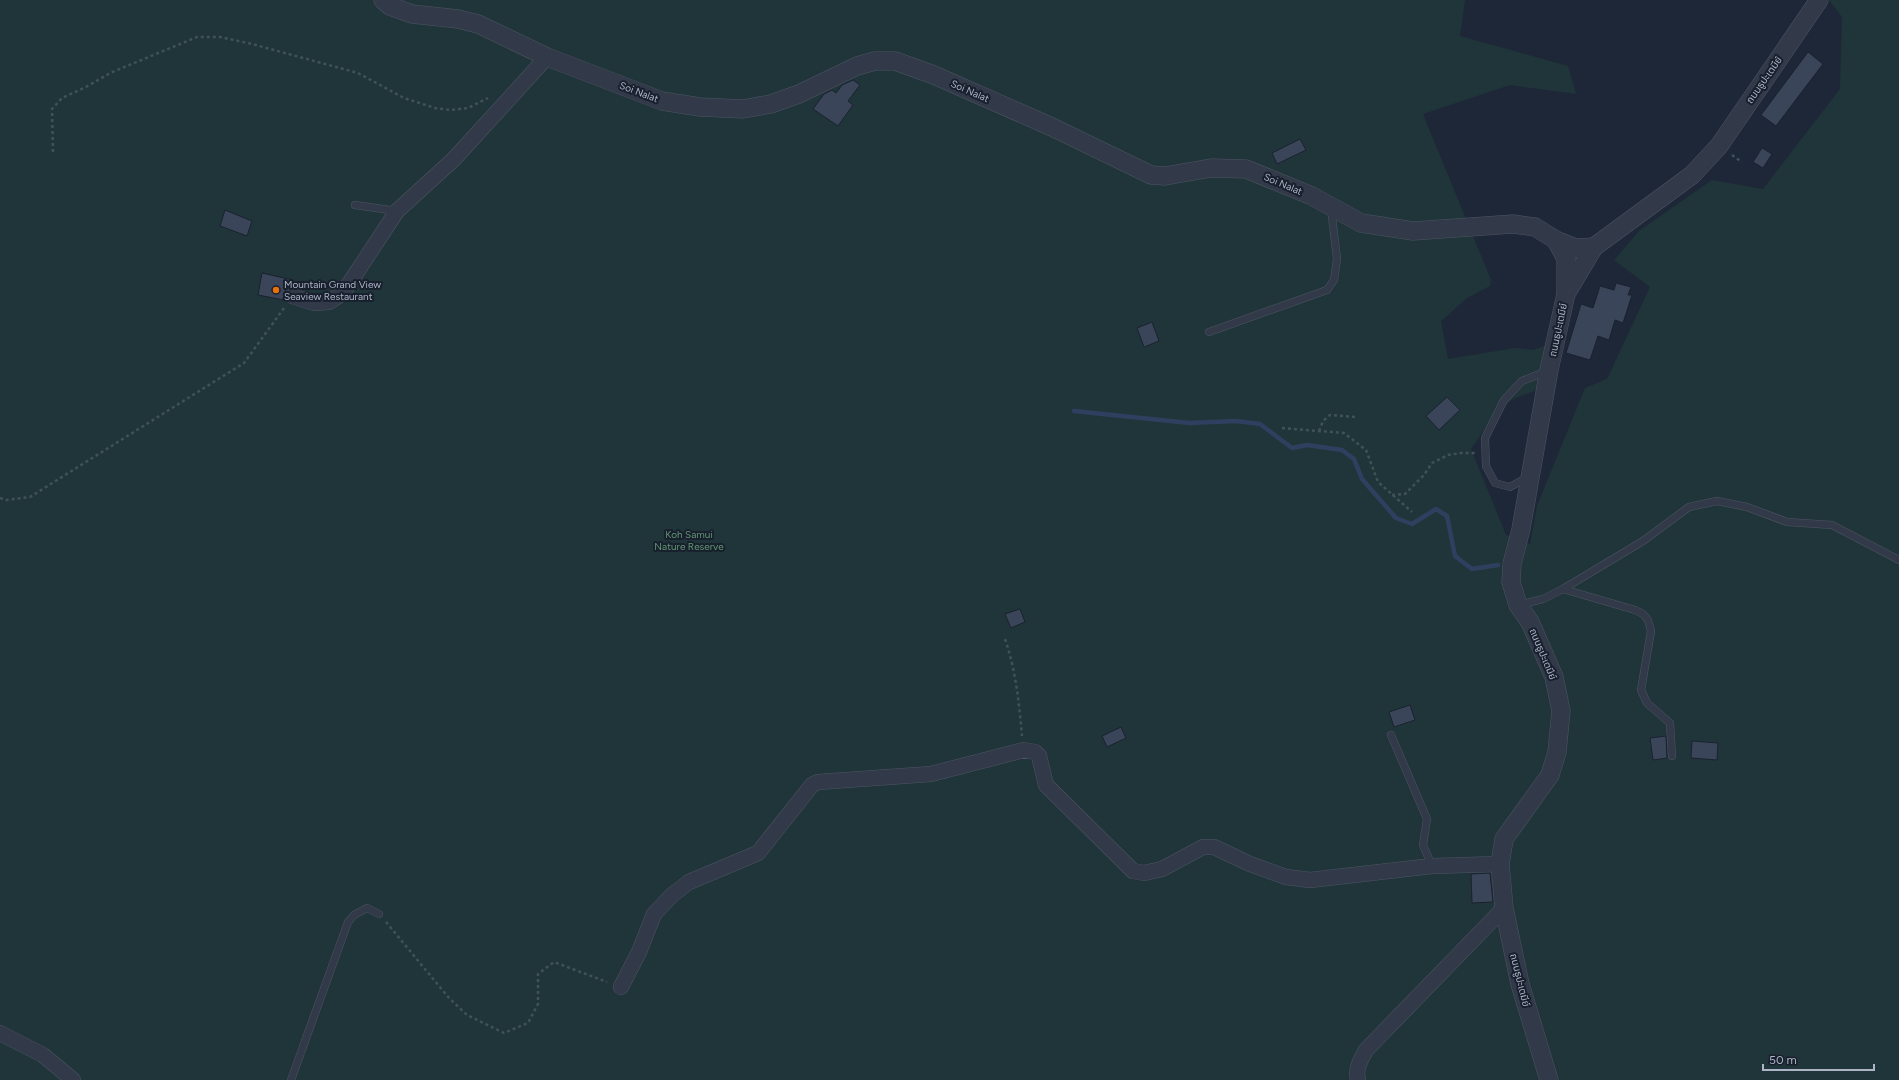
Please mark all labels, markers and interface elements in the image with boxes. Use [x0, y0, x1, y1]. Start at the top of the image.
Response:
street label: ถนนธูปะเตมีย์ [1743, 54, 1785, 106]
street label: Soi Nalat [949, 77, 991, 105]
street label: Soi Nalat [618, 79, 661, 105]
street label: Soi Nalat [1262, 170, 1304, 198]
place label: Mountain Grand View Seaview Restaurant [284, 278, 381, 303]
marker: Mountain Grand View Seaview Restaurant [271, 285, 281, 295]
street label: ถนนธูปะเตมีย์ [1546, 302, 1570, 358]
park label: Koh Samui Nature Reserve [654, 528, 724, 553]
street label: ถนนธูปะเตมีย์ [1526, 626, 1560, 682]
street label: ถนนธูปะเตมีย์ [1507, 952, 1533, 1008]
scale bar [1763, 1046, 1874, 1072]
text: 50 m [1769, 1053, 1797, 1067]

